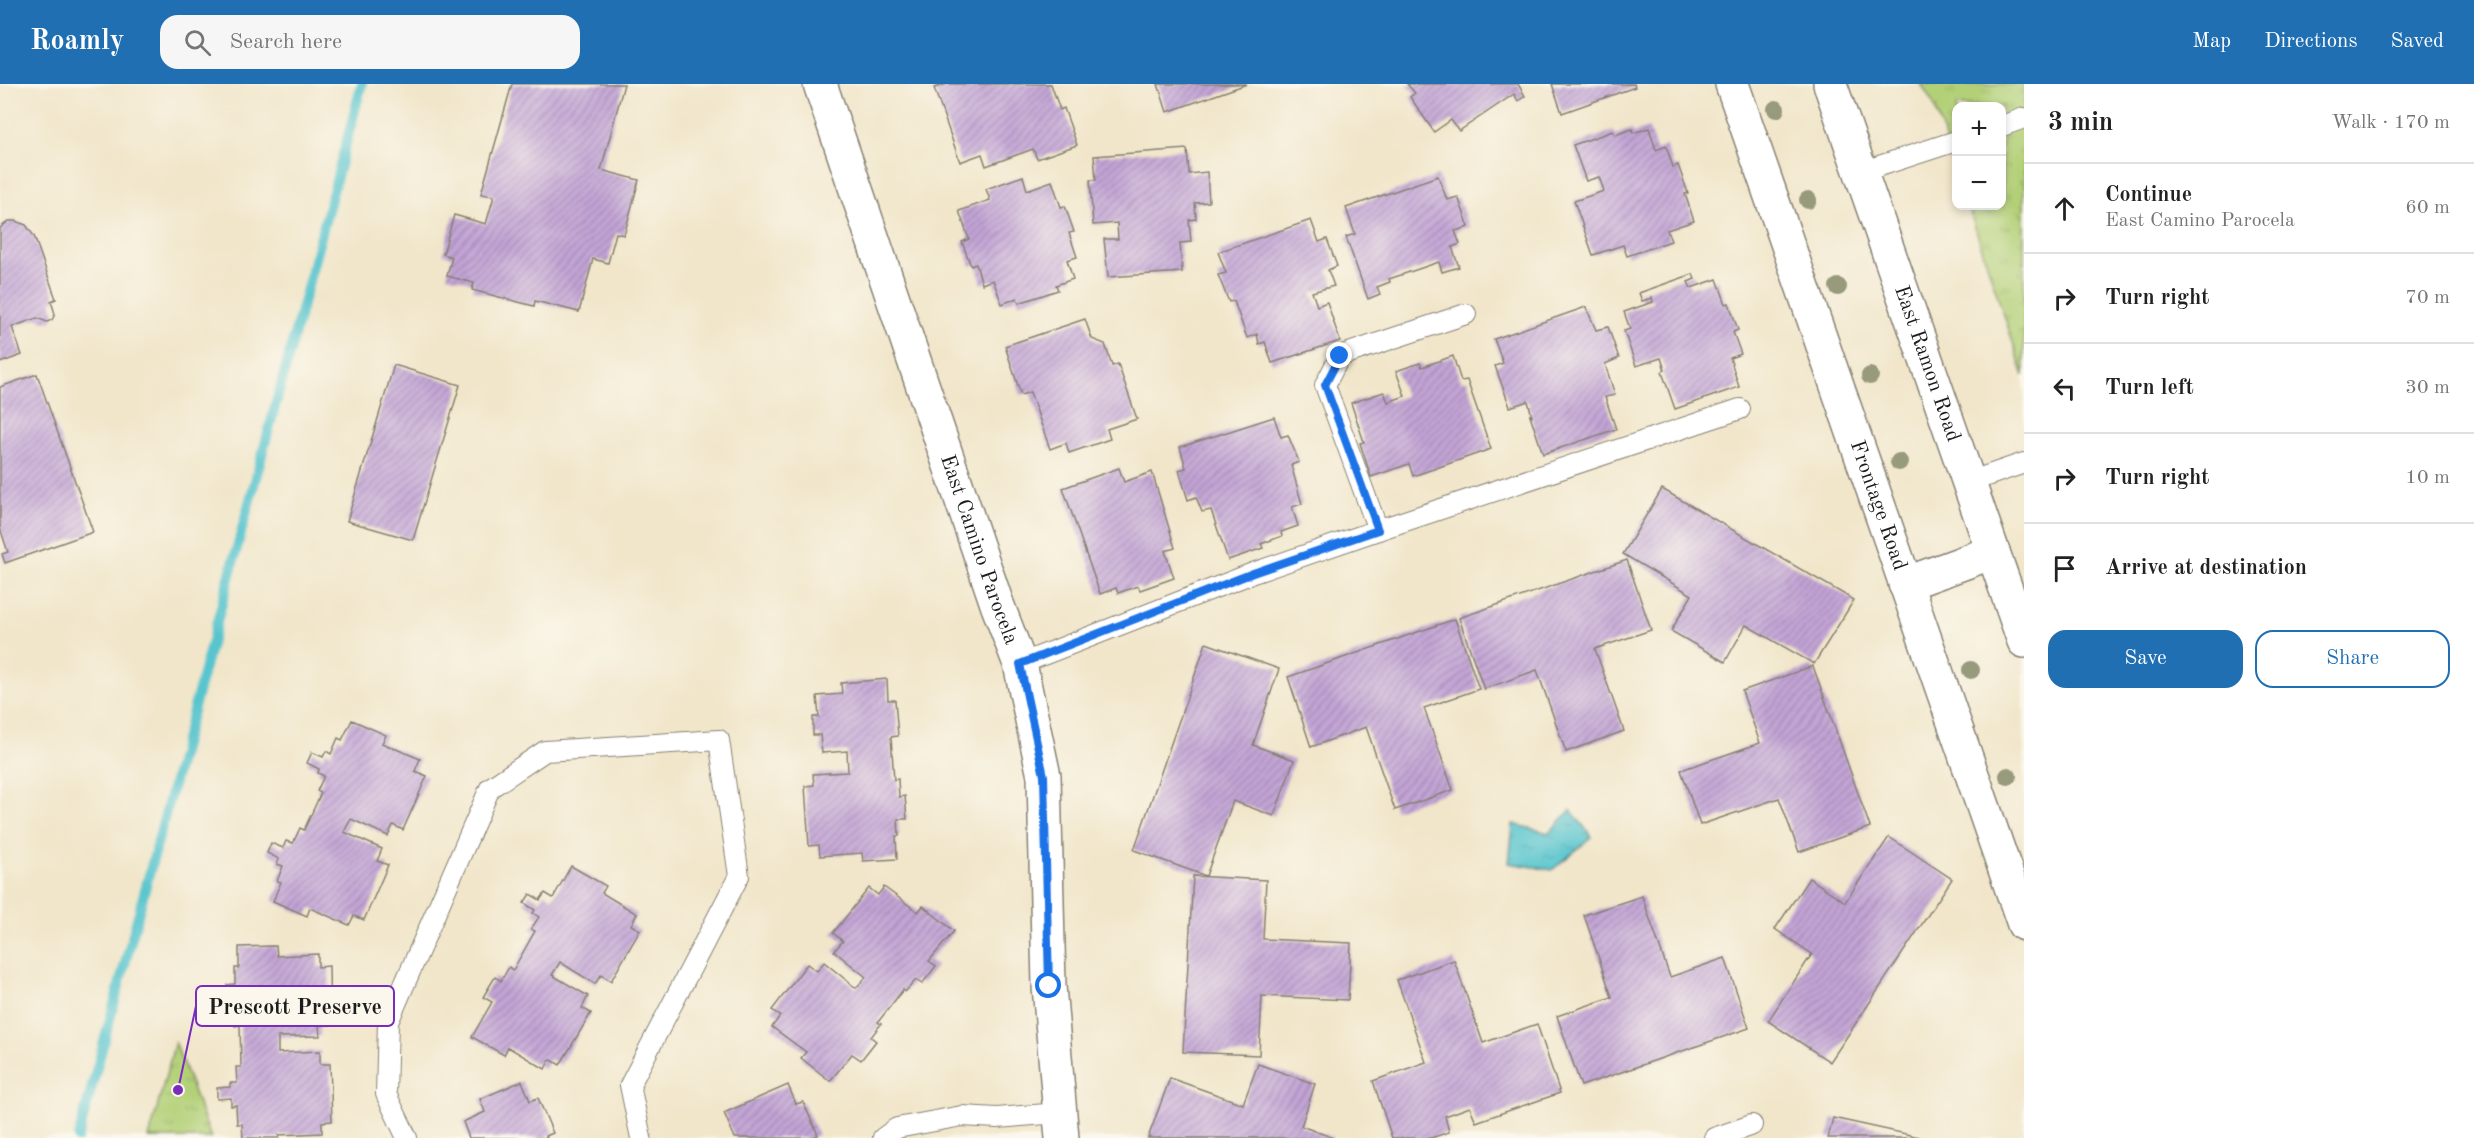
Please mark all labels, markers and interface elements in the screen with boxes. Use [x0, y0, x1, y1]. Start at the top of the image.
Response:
search box [160, 15, 580, 69]
icon: search [181, 26, 214, 59]
text: Roamly [30, 28, 124, 56]
text: Search here [229, 31, 342, 53]
text: Map [2192, 31, 2231, 52]
text: Directions [2264, 31, 2358, 52]
text: Saved [2391, 31, 2444, 52]
map controls [1952, 102, 2006, 210]
button: + [1952, 102, 2006, 156]
text: 3 min [2048, 110, 2113, 136]
text: Walk · 170 m [2331, 113, 2450, 133]
button: − [1952, 156, 2006, 210]
text: Continue [2105, 184, 2192, 206]
icon: ahead [2048, 192, 2081, 225]
text: 60 m [2405, 198, 2450, 218]
text: East Camino Parocela [2105, 211, 2295, 231]
icon: right [2048, 282, 2081, 315]
street label: East Ramon Road [1891, 283, 1964, 444]
text: Turn right [2105, 287, 2209, 309]
text: 70 m [2405, 288, 2450, 308]
route end [1326, 342, 1352, 368]
icon: left [2048, 372, 2081, 405]
text: Turn left [2105, 377, 2194, 399]
text: 30 m [2405, 378, 2450, 398]
street label: Frontage Road [1846, 438, 1911, 573]
street label: East Camino Parocela [936, 452, 1022, 647]
icon: right [2048, 462, 2081, 495]
text: Turn right [2105, 467, 2209, 489]
text: 10 m [2405, 468, 2450, 488]
icon: arrive [2048, 552, 2081, 585]
text: Arrive at destination [2105, 557, 2307, 579]
button: Save [2048, 630, 2243, 688]
button: Share [2255, 630, 2450, 688]
route start [1035, 972, 1061, 998]
callout: Prescott Preserve [196, 986, 394, 1026]
text: Prescott Preserve [208, 997, 382, 1019]

